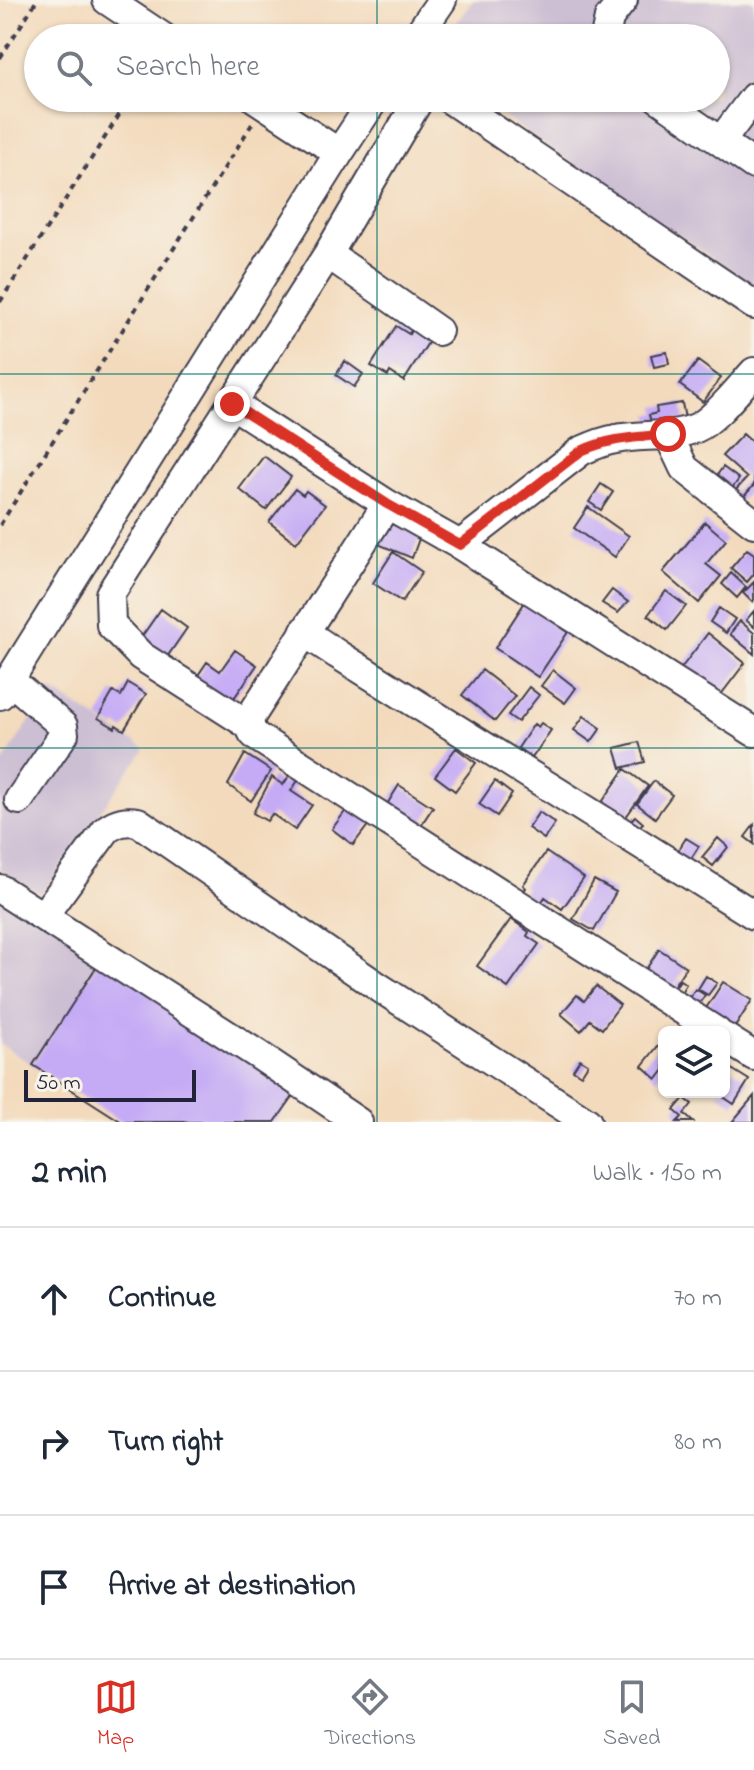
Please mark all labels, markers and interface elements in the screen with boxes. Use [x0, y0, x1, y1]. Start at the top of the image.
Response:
search box [24, 24, 730, 112]
icon: search [52, 46, 96, 90]
text: Search here [116, 46, 260, 90]
route end [214, 386, 250, 422]
route start [650, 416, 686, 452]
map controls [658, 1026, 730, 1098]
button: layers [658, 1026, 730, 1098]
scale bar [24, 1066, 196, 1102]
text: 50 m [36, 1068, 81, 1100]
text: 2 min [32, 1149, 107, 1199]
text: Walk · 150 m [592, 1155, 722, 1193]
icon: ahead [32, 1277, 76, 1321]
text: Continue [108, 1277, 216, 1321]
text: 70 m [673, 1280, 722, 1318]
icon: right [32, 1421, 76, 1465]
text: Turn right [108, 1421, 223, 1465]
text: 80 m [674, 1424, 722, 1462]
icon: arrive [32, 1565, 76, 1609]
text: Arrive at destination [108, 1565, 356, 1609]
tab: Map [94, 1675, 138, 1755]
tab: Directions [325, 1675, 416, 1755]
tab: Saved [603, 1675, 660, 1755]

